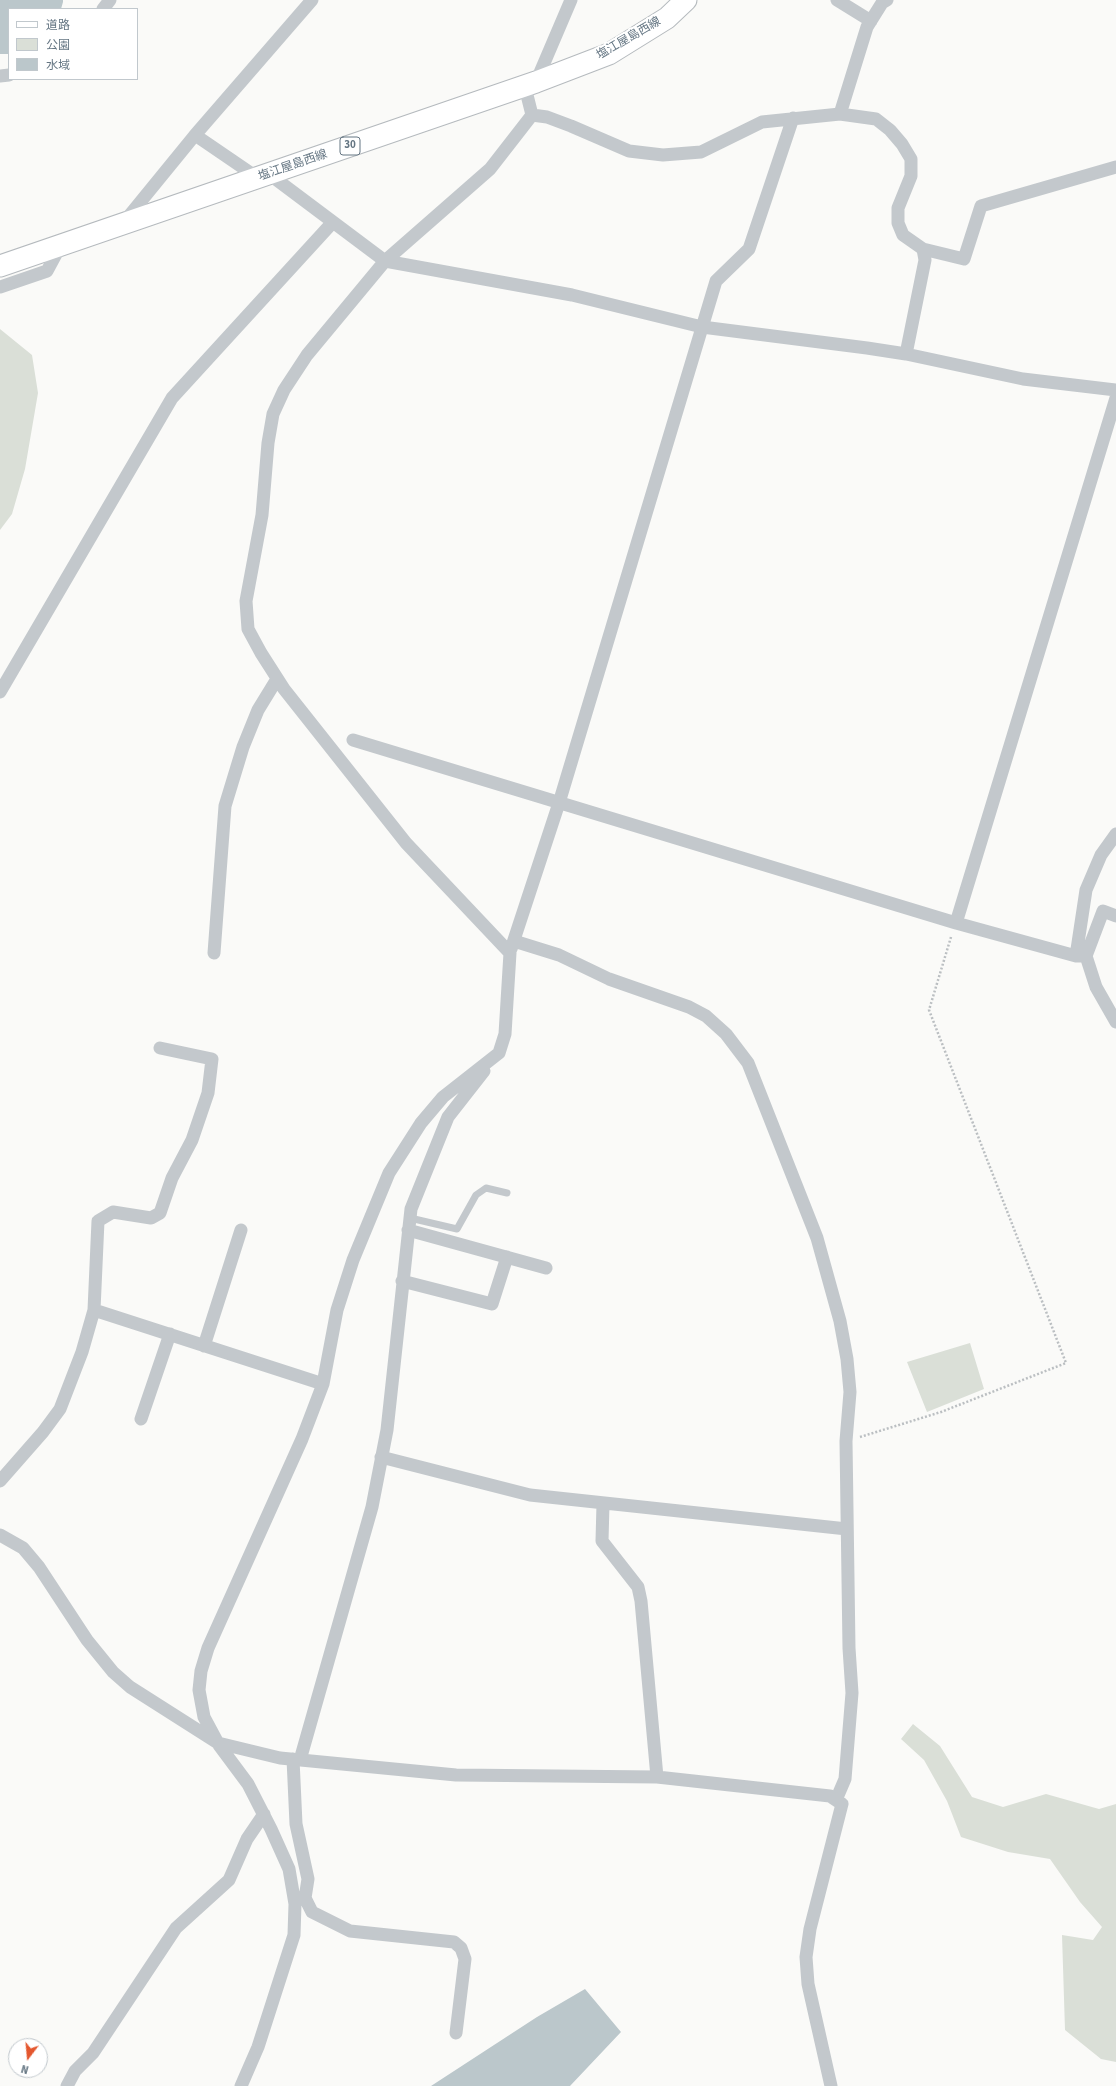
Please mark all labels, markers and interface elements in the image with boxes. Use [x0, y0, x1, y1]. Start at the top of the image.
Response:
legend [8, 8, 138, 80]
street label: 塩江屋島西線 [594, 15, 664, 63]
text: 道路 [46, 17, 70, 34]
text: 公園 [46, 37, 70, 54]
text: 水域 [46, 57, 70, 74]
road number: 30 [340, 137, 360, 155]
street label: 塩江屋島西線 [257, 147, 329, 185]
north arrow [8, 2038, 48, 2078]
text: N [19, 2061, 30, 2077]

